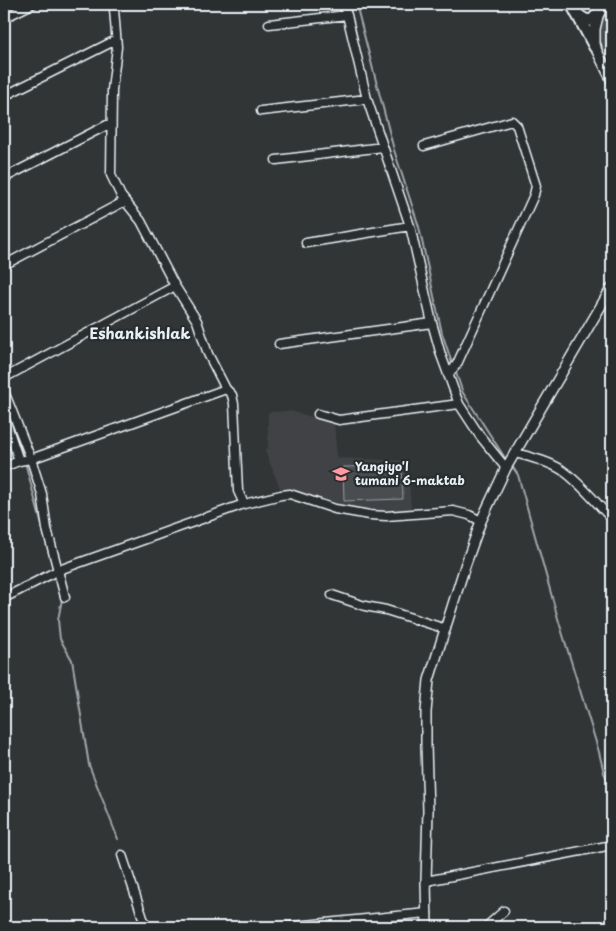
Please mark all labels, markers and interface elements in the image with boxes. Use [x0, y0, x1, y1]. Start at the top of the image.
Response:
district label: Eshankishlak [89, 321, 191, 344]
place label: Yangiyo'l tumani 6-maktab [355, 457, 465, 489]
school or university icon: Yangiyo'l tumani 6-maktab [331, 464, 351, 484]

